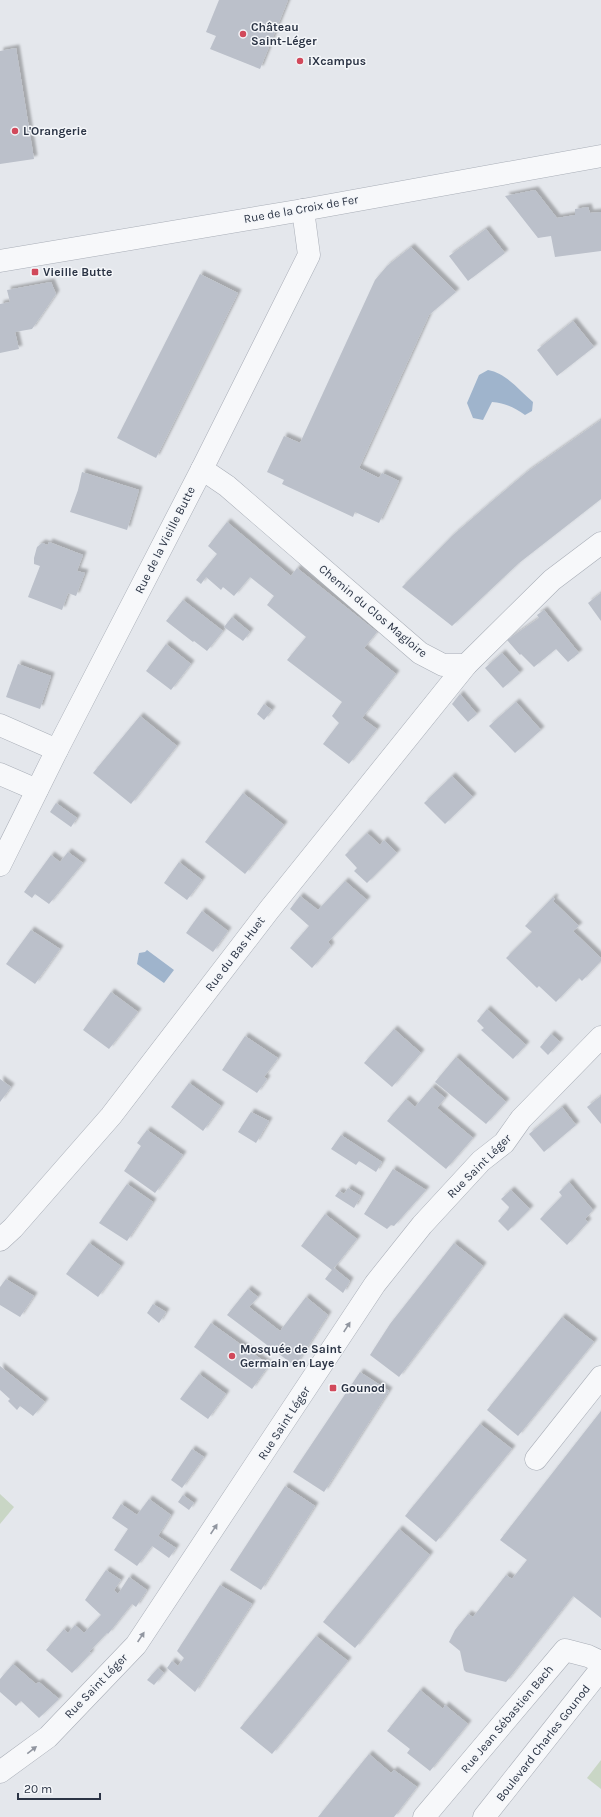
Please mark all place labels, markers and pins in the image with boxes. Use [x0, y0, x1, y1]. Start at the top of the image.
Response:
place label: Château Saint-Léger [251, 20, 317, 48]
marker: Château Saint-Léger [238, 29, 248, 39]
place label: iXcampus [308, 54, 366, 68]
marker: iXcampus [295, 56, 305, 66]
place label: L'Orangerie [23, 124, 87, 138]
marker: L'Orangerie [10, 126, 20, 136]
place label: Vieille Butte [43, 265, 112, 279]
marker: Vieille Butte [30, 267, 40, 277]
place label: Mosquée de Saint Germain en Laye [240, 1342, 342, 1370]
marker: Mosquée de Saint Germain en Laye [227, 1351, 237, 1361]
place label: Gounod [341, 1381, 385, 1395]
marker: Gounod [328, 1383, 338, 1393]

